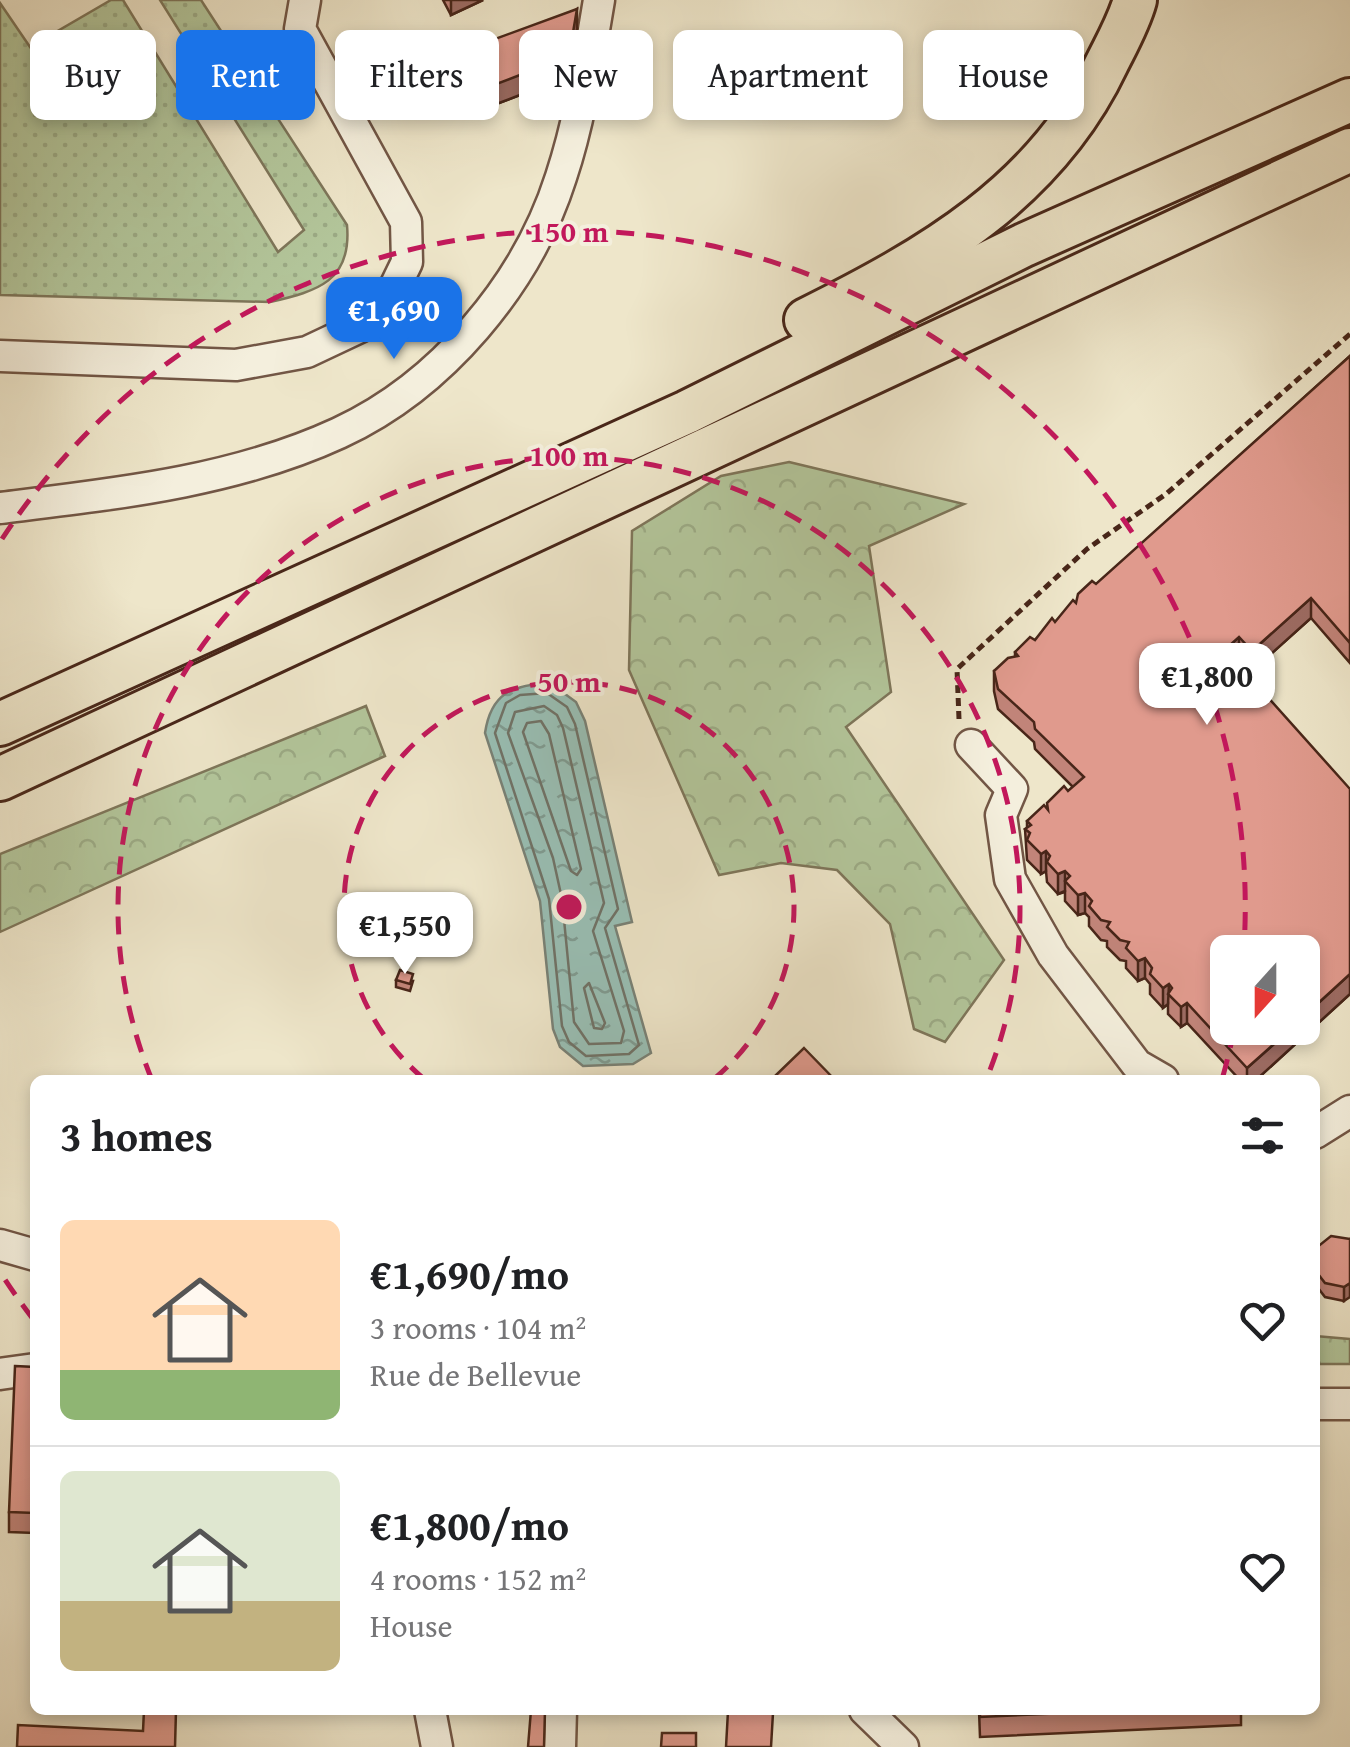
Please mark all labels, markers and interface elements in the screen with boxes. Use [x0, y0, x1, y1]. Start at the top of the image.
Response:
chip: Buy [30, 30, 156, 120]
chip: Rent [176, 30, 315, 120]
chip: Filters [335, 30, 499, 120]
chip: New [519, 30, 653, 120]
chip: Apartment [673, 30, 903, 120]
chip: House [923, 30, 1084, 120]
text: 150 m [530, 209, 609, 253]
pin: €1,690 [313, 277, 475, 362]
text: €1,690 [348, 286, 440, 333]
text: 100 m [530, 433, 609, 477]
pin: €1,800 [1126, 643, 1288, 728]
text: €1,800 [1161, 652, 1253, 699]
text: 50 m [537, 659, 601, 703]
centre of rings [551, 889, 587, 925]
pin: €1,550 [324, 892, 486, 977]
text: €1,550 [359, 901, 451, 948]
north arrow [1210, 935, 1320, 1045]
map controls [1210, 935, 1320, 1045]
text: 3 homes [60, 1105, 213, 1166]
icon: filters [1235, 1108, 1290, 1163]
text: €1,690/mo [370, 1243, 569, 1304]
icon: home [140, 1260, 260, 1380]
icon: heart [1235, 1293, 1290, 1348]
text: 3 rooms · 104 m² [370, 1304, 586, 1351]
text: Rue de Bellevue [370, 1351, 581, 1398]
text: €1,800/mo [370, 1494, 569, 1555]
icon: home [140, 1511, 260, 1631]
icon: heart [1235, 1544, 1290, 1599]
text: 4 rooms · 152 m² [370, 1555, 586, 1602]
text: House [370, 1602, 453, 1649]

